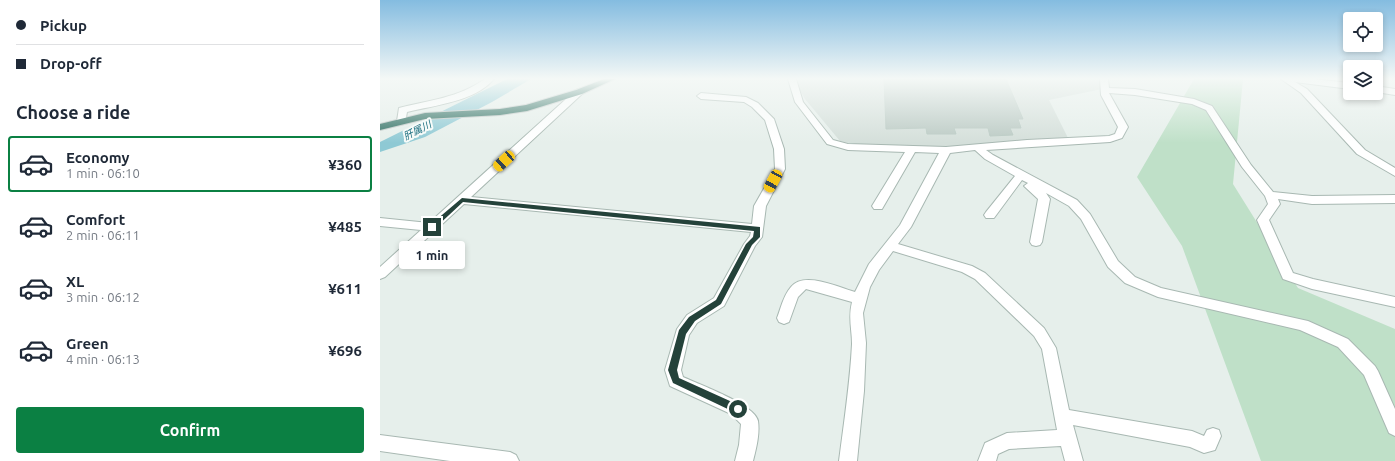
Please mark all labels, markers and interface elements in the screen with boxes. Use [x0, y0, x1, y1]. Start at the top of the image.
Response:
map controls [1343, 12, 1383, 100]
button: locate [1343, 12, 1383, 52]
text: Pickup [40, 17, 87, 34]
text: Drop-off [40, 55, 102, 72]
button: layers [1343, 60, 1383, 100]
text: Choose a ride [16, 102, 130, 122]
water label: 肝属川 [401, 118, 434, 142]
icon: car [18, 146, 54, 182]
text: Economy [66, 149, 130, 166]
car [491, 149, 517, 173]
text: ¥360 [328, 156, 362, 173]
text: 1 min · 06:10 [66, 166, 140, 180]
car [762, 168, 784, 194]
icon: car [18, 208, 54, 244]
text: Comfort [66, 211, 125, 228]
text: ¥485 [328, 218, 362, 235]
route end [423, 218, 441, 236]
text: 2 min · 06:11 [66, 228, 140, 242]
callout: 1 min [399, 241, 465, 269]
text: 1 min [416, 248, 448, 262]
icon: car [18, 270, 54, 306]
text: XL [66, 273, 84, 290]
text: ¥611 [328, 280, 362, 297]
text: 3 min · 06:12 [66, 290, 140, 304]
icon: car [18, 332, 54, 368]
text: Green [66, 335, 108, 352]
text: ¥696 [328, 342, 362, 359]
text: 4 min · 06:13 [66, 352, 140, 366]
route start [729, 400, 747, 418]
button: Confirm [16, 407, 364, 453]

